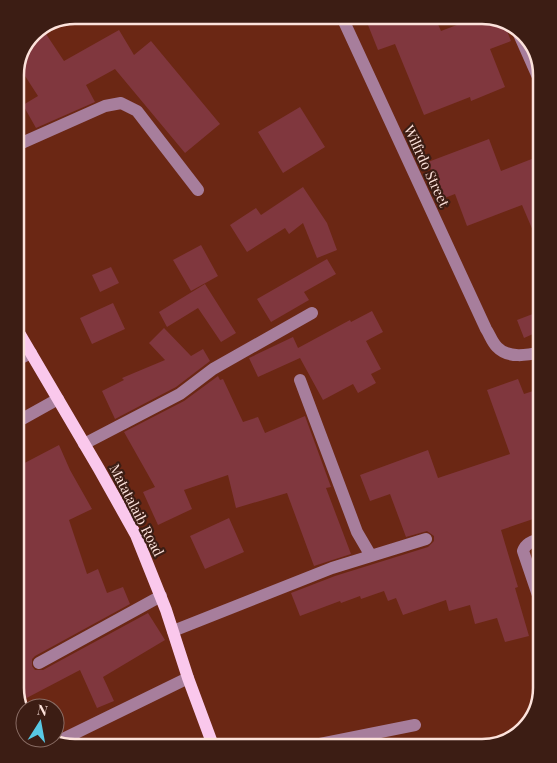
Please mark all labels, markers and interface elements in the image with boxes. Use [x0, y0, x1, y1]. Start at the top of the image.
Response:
street label: Wilfrdo Street [399, 121, 455, 211]
street label: Matatalaib Road [106, 461, 168, 559]
north arrow [15, 698, 65, 748]
text: N [36, 699, 49, 720]

